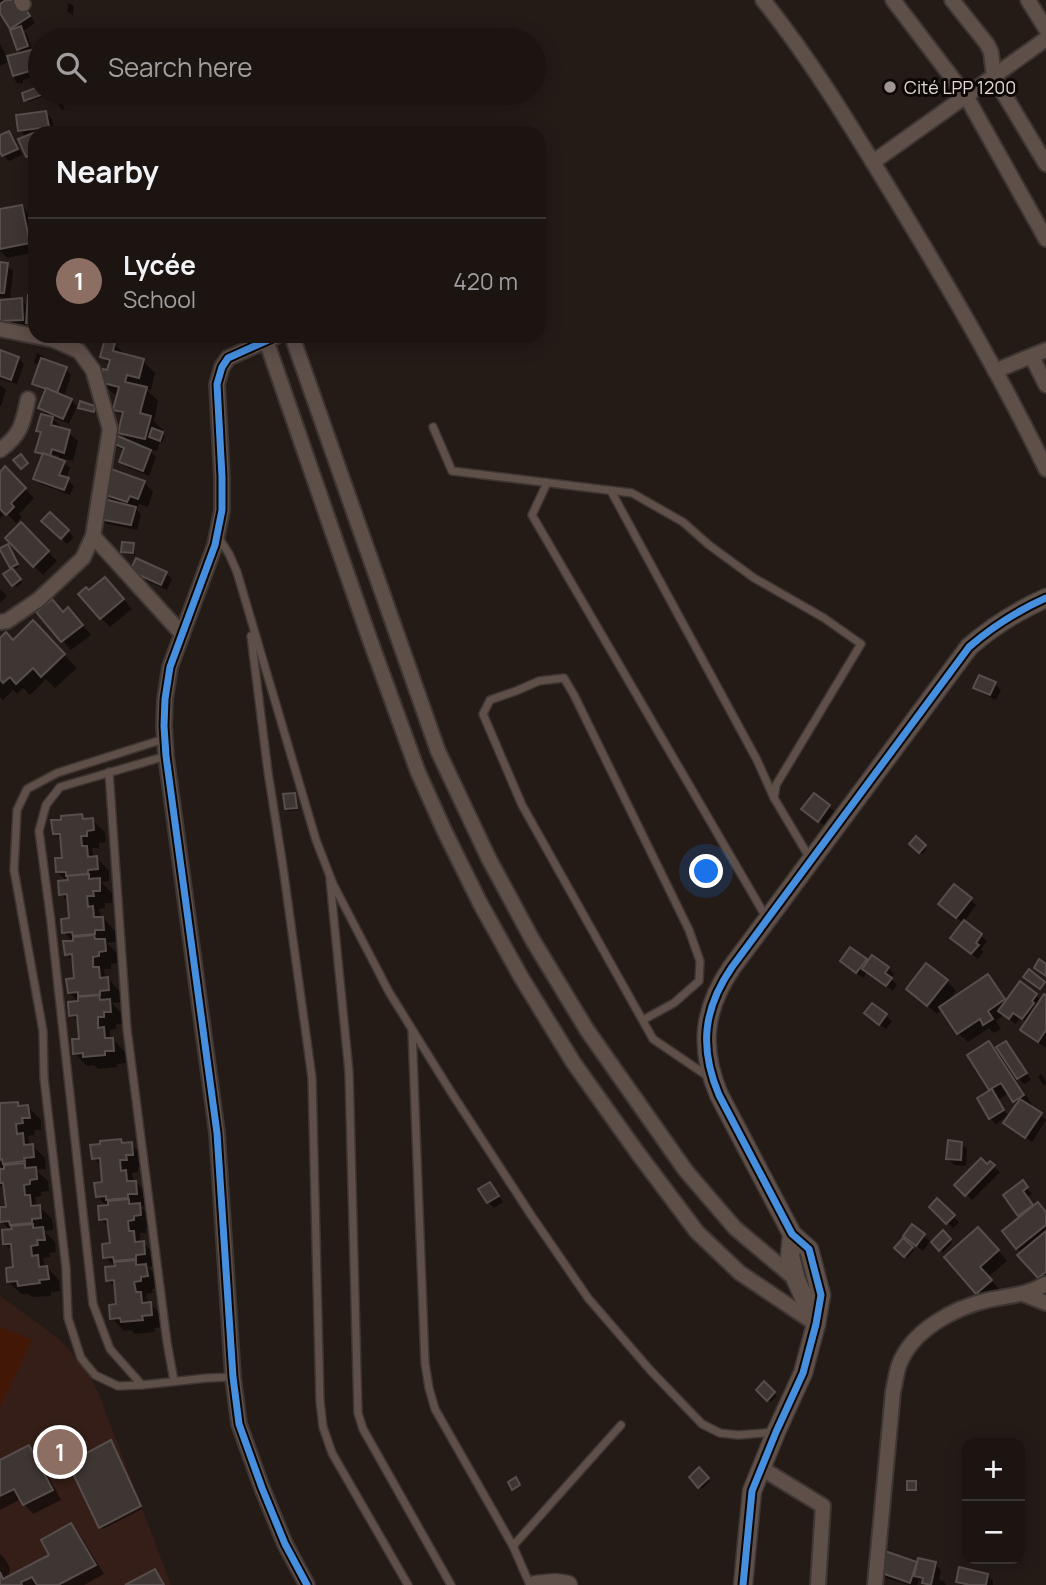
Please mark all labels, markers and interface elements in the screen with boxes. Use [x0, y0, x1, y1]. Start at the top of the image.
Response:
search box [28, 28, 546, 105]
icon: search [52, 48, 90, 86]
text: Search here [108, 49, 253, 85]
place label: Cité LPP 1200 [904, 75, 1016, 99]
marker: Cité LPP 1200 [882, 79, 898, 95]
text: Nearby [56, 151, 159, 192]
text: Lycée [123, 247, 196, 283]
text: 1 [74, 265, 84, 297]
text: 420 m [453, 265, 518, 297]
text: School [123, 283, 196, 315]
your location [689, 854, 723, 888]
pin: 1 [37, 1426, 83, 1478]
map controls [962, 1438, 1025, 1564]
button: + [962, 1438, 1025, 1501]
button: − [962, 1501, 1025, 1564]

